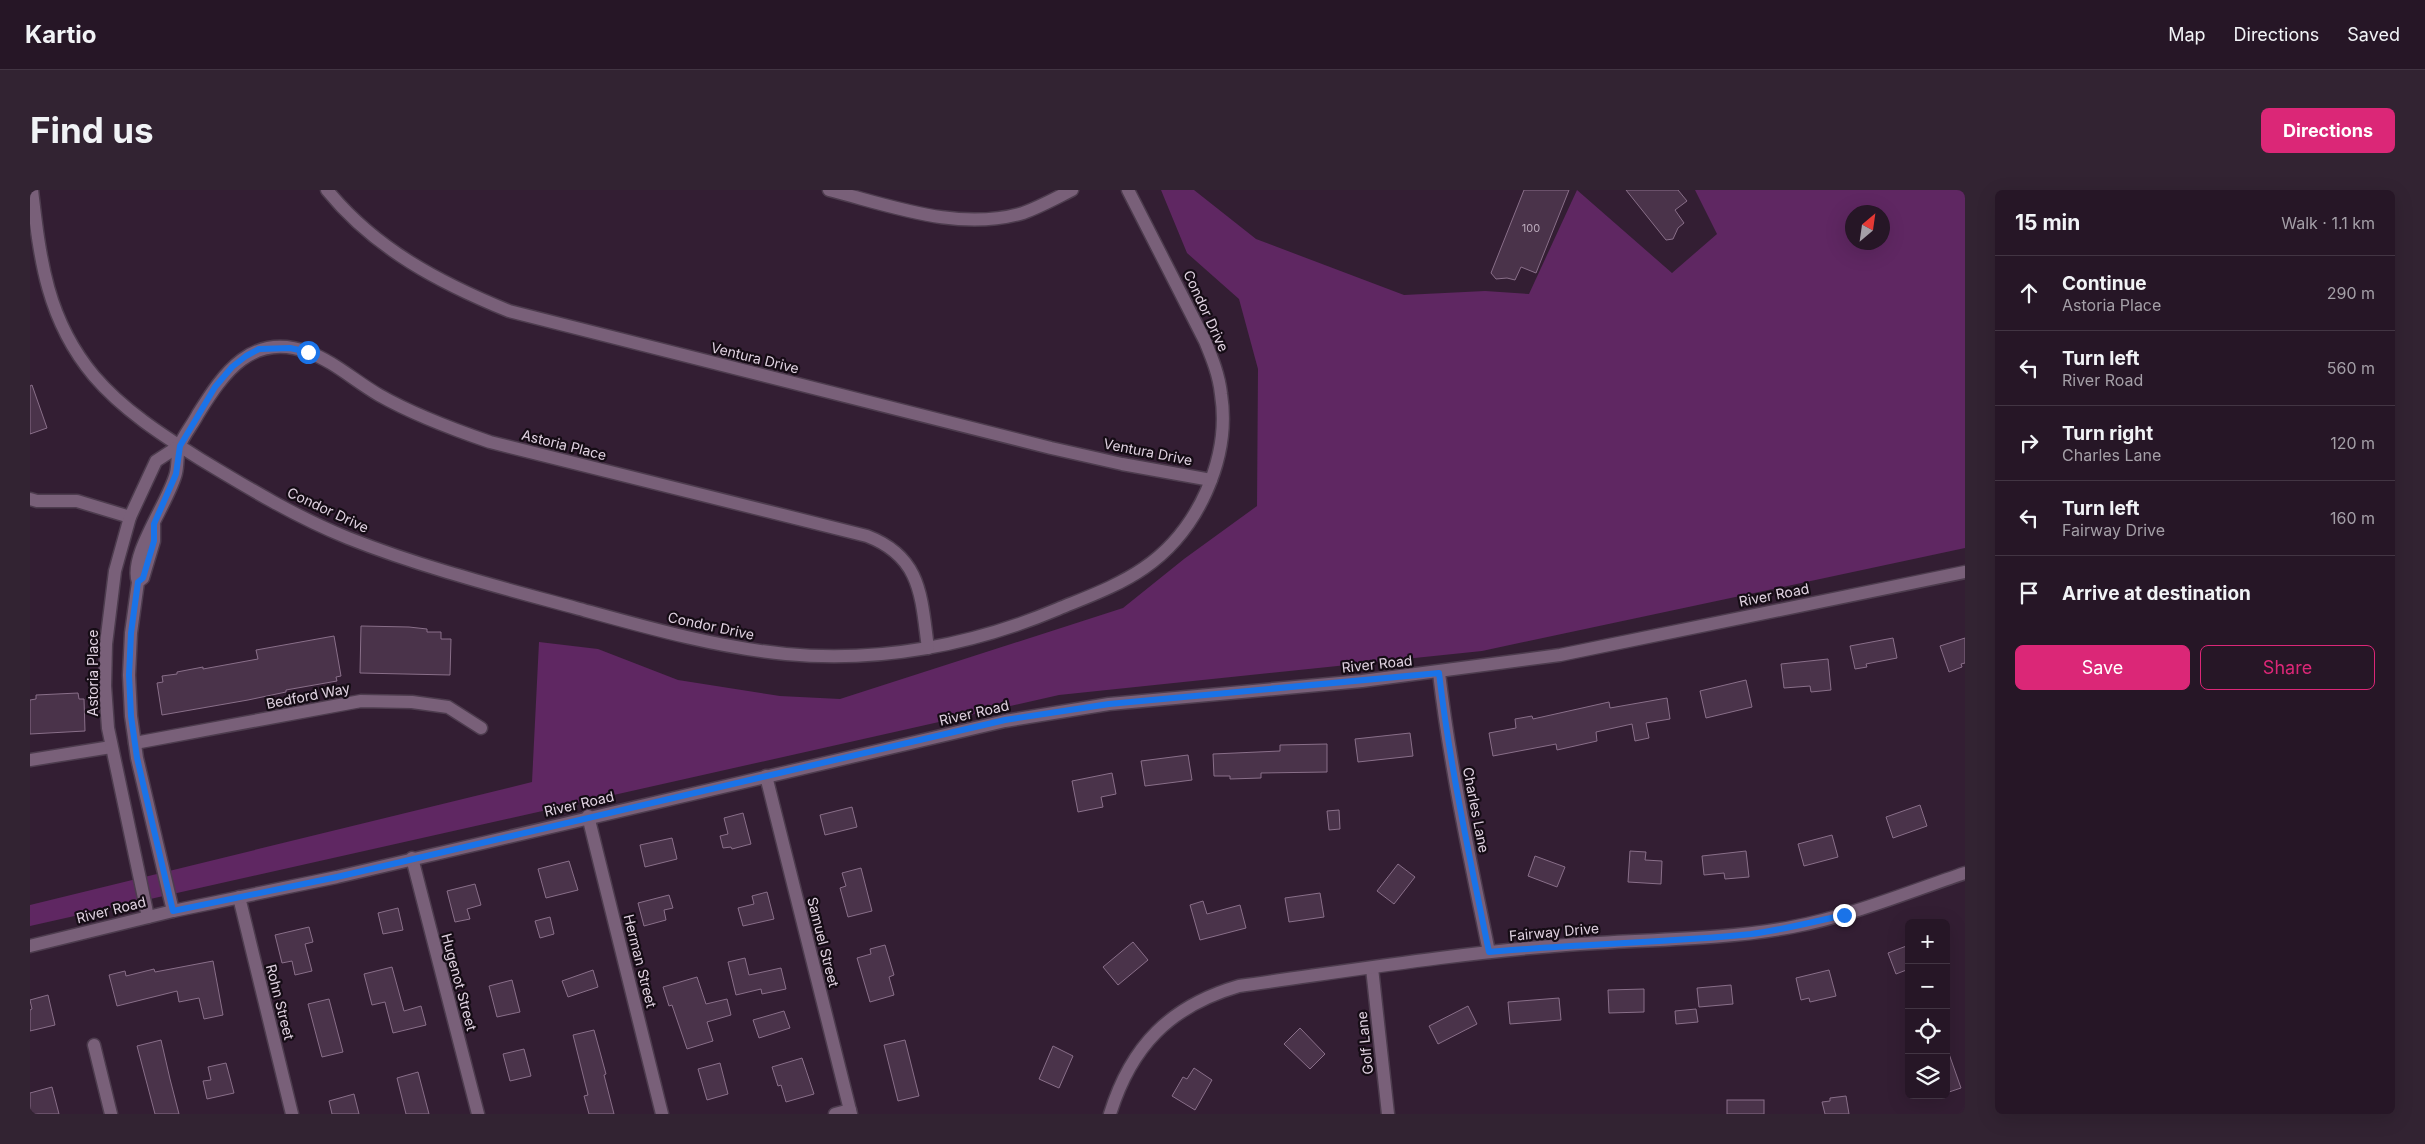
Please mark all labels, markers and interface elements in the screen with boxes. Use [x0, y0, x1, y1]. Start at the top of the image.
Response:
text: Kartio [25, 20, 96, 49]
text: Map [2168, 24, 2206, 45]
text: Directions [2234, 24, 2319, 45]
text: Saved [2347, 24, 2400, 45]
button: Directions [2261, 108, 2395, 153]
text: Find us [30, 109, 154, 151]
north arrow [1845, 205, 1890, 250]
text: 15 min [2015, 210, 2080, 235]
text: Walk · 1.1 km [2281, 213, 2375, 233]
house number: 100 [1522, 221, 1540, 235]
street label: Condor Drive [1180, 267, 1233, 354]
text: Continue [2062, 272, 2147, 295]
icon: ahead [2015, 279, 2043, 307]
text: 290 m [2327, 283, 2375, 303]
text: Astoria Place [2062, 295, 2161, 315]
street label: Ventura Drive [709, 338, 801, 377]
route start [297, 341, 320, 364]
text: Turn left [2062, 347, 2140, 370]
icon: left [2015, 354, 2043, 382]
text: 560 m [2327, 358, 2375, 378]
text: River Road [2062, 370, 2143, 390]
text: Turn right [2062, 422, 2153, 445]
street label: Astoria Place [520, 426, 608, 463]
icon: right [2015, 429, 2043, 457]
text: 120 m [2330, 433, 2375, 453]
street label: Ventura Drive [1102, 435, 1194, 468]
text: Charles Lane [2062, 445, 2161, 465]
street label: Condor Drive [285, 483, 372, 536]
text: Turn left [2062, 497, 2140, 520]
icon: left [2015, 504, 2043, 532]
text: 160 m [2330, 508, 2375, 528]
text: Fairway Drive [2062, 520, 2165, 540]
street label: River Road [1737, 579, 1810, 610]
icon: arrive [2015, 579, 2043, 607]
text: Arrive at destination [2062, 582, 2251, 605]
street label: Condor Drive [666, 608, 756, 643]
street label: Astoria Place [84, 630, 101, 716]
button: Save [2015, 645, 2190, 690]
button: Share [2200, 645, 2375, 690]
street label: River Road [1341, 651, 1413, 676]
street label: Bedford Way [264, 679, 351, 712]
street label: River Road [937, 696, 1010, 729]
street label: Charles Lane [1460, 766, 1493, 854]
street label: River Road [542, 787, 615, 820]
street label: River Road [74, 893, 147, 926]
street label: Samuel Street [804, 895, 843, 989]
route end [1833, 904, 1856, 927]
street label: Herman Street [621, 912, 660, 1010]
street label: Fairway Drive [1508, 919, 1600, 944]
map controls [1905, 919, 1950, 1099]
button: + [1905, 919, 1950, 964]
street label: Hugenot Street [438, 931, 481, 1033]
street label: Rohn Street [263, 962, 298, 1042]
button: − [1905, 964, 1950, 1009]
button: locate [1905, 1009, 1950, 1054]
street label: Golf Lane [1353, 1011, 1376, 1076]
button: layers [1905, 1054, 1950, 1099]

